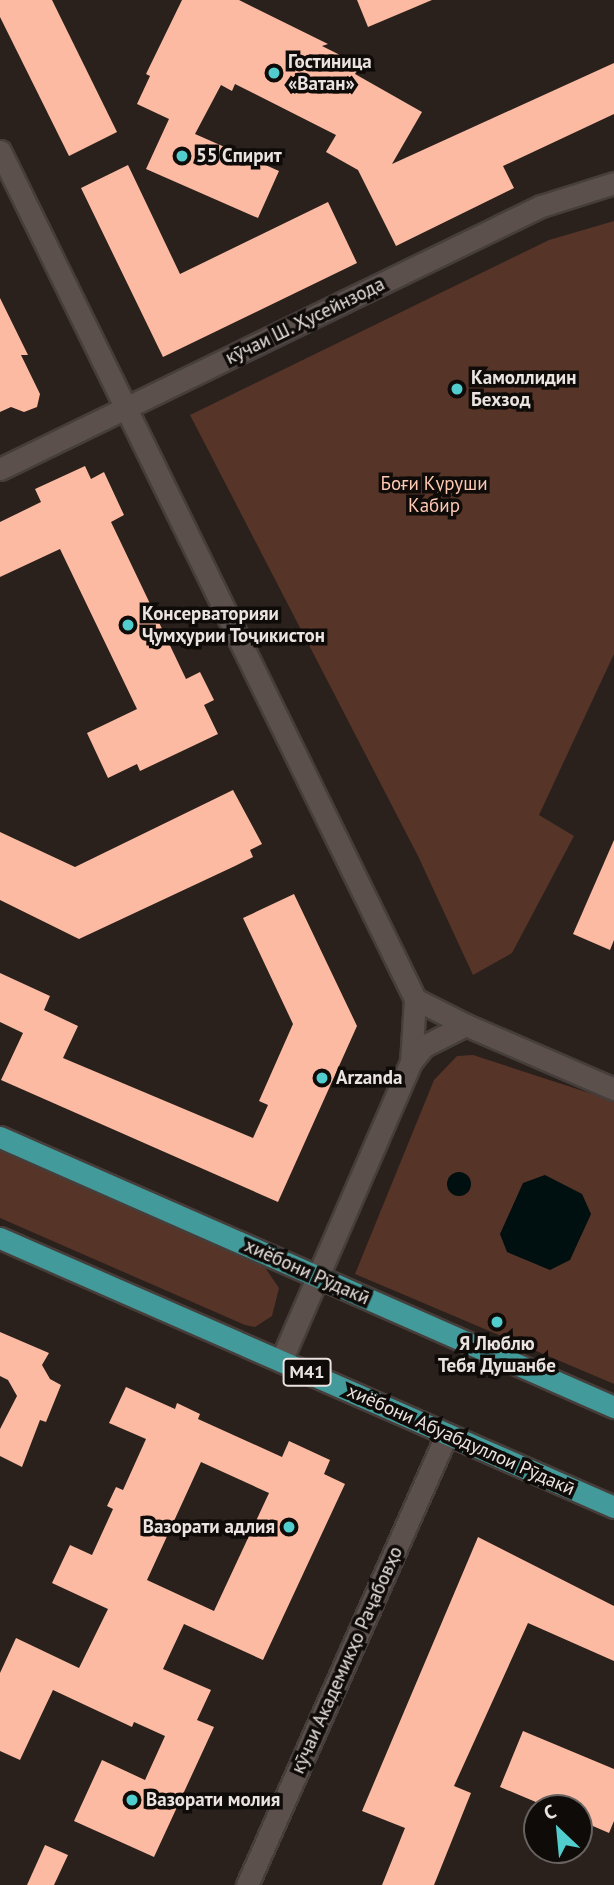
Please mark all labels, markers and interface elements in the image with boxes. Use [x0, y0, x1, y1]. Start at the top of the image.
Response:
place label: Гостиница «Ватан» [288, 51, 372, 95]
marker: Гостиница «Ватан» [266, 65, 282, 81]
place label: 55 Спирит [196, 145, 282, 167]
marker: 55 Спирит [174, 148, 190, 164]
street label: кӯчаи Ш. Ҳусейнзода [221, 272, 389, 370]
place label: Камоллидин Бехзод [471, 367, 576, 411]
marker: Камоллидин Бехзод [449, 381, 465, 397]
park label: Боғи Куруши Кабир [380, 473, 488, 517]
place label: Консерваторияи Ҷумҳурии Тоҷикистон [142, 603, 326, 647]
marker: Консерваторияи Ҷумҳурии Тоҷикистон [120, 617, 136, 633]
place label: Arzanda [336, 1067, 402, 1089]
marker: Arzanda [314, 1070, 330, 1086]
street label: хиёбони Рӯдакӣ [241, 1234, 373, 1310]
marker: Я Люблю Тебя Душанбе [489, 1314, 505, 1330]
place label: Я Люблю Тебя Душанбе [438, 1333, 556, 1377]
road number: M41 [282, 1358, 332, 1386]
street label: хиёбони Абуабдуллои Рӯдакӣ [343, 1379, 579, 1501]
place label: Вазорати адлия [143, 1516, 275, 1538]
marker: Вазорати адлия [281, 1519, 297, 1535]
street label: кӯчаи Академикҳо Раҷабовҳо [286, 1543, 408, 1777]
place label: Вазорати молия [146, 1789, 280, 1811]
marker: Вазорати молия [124, 1792, 140, 1808]
north arrow [523, 1794, 593, 1864]
text: С [540, 1799, 560, 1825]

